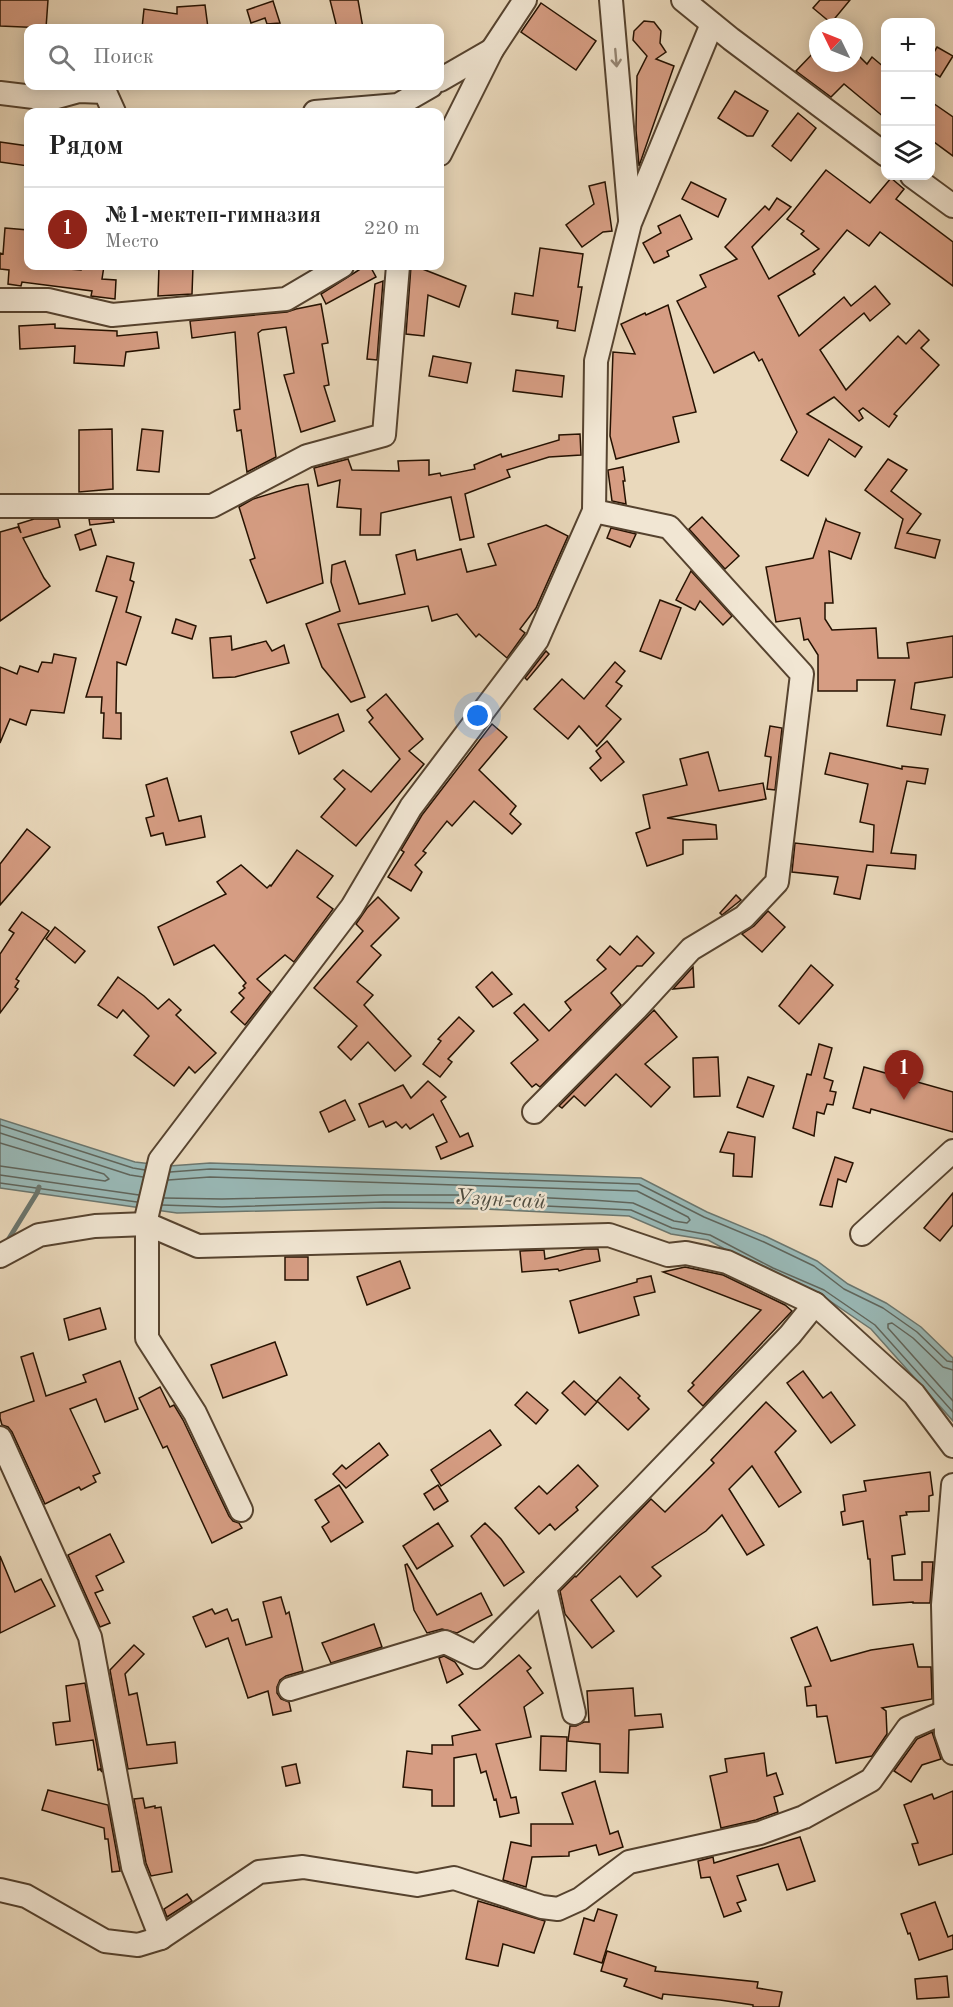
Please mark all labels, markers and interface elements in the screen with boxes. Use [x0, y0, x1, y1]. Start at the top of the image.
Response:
north arrow [809, 18, 863, 72]
map controls [881, 18, 935, 180]
button: + [881, 18, 935, 72]
search box [24, 24, 444, 90]
icon: search [45, 41, 78, 74]
text: Поиск [93, 46, 154, 68]
one-way arrow [611, 48, 622, 68]
button: − [881, 72, 935, 126]
button: layers [881, 126, 935, 180]
text: Рядом [48, 134, 123, 160]
text: №1-мектеп-гимназия [105, 205, 321, 227]
text: 1 [62, 219, 73, 239]
text: 220 m [364, 219, 420, 239]
text: Место [105, 232, 159, 252]
your location [463, 701, 492, 730]
pin: 1 [884, 1050, 924, 1100]
water label: Узун-сай [454, 1187, 547, 1213]

